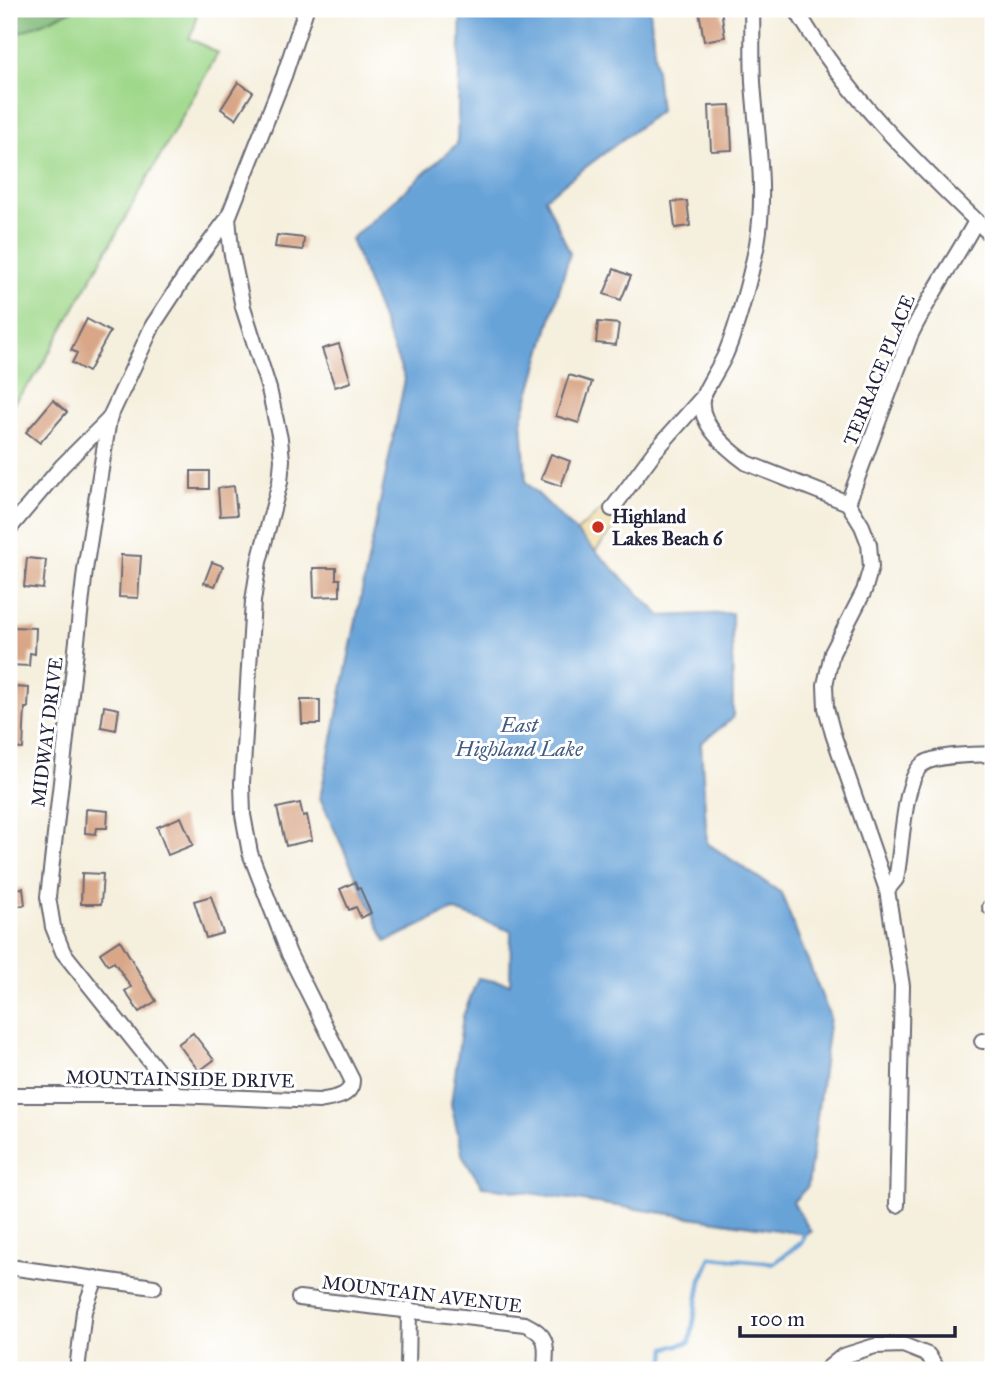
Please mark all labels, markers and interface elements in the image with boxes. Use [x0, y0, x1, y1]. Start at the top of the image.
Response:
street label: TERRACE PLACE [838, 291, 920, 449]
place label: Highland Lakes Beach 6 [612, 505, 724, 550]
marker: Highland Lakes Beach 6 [590, 519, 606, 535]
street label: MIDWAY DRIVE [26, 655, 68, 808]
water label: East Highland Lake [454, 712, 584, 762]
street label: MOUNTAINSIDE DRIVE [65, 1066, 295, 1093]
street label: MOUNTAIN AVENUE [321, 1270, 524, 1318]
scale bar [740, 1295, 955, 1339]
text: 100 m [750, 1306, 805, 1332]

